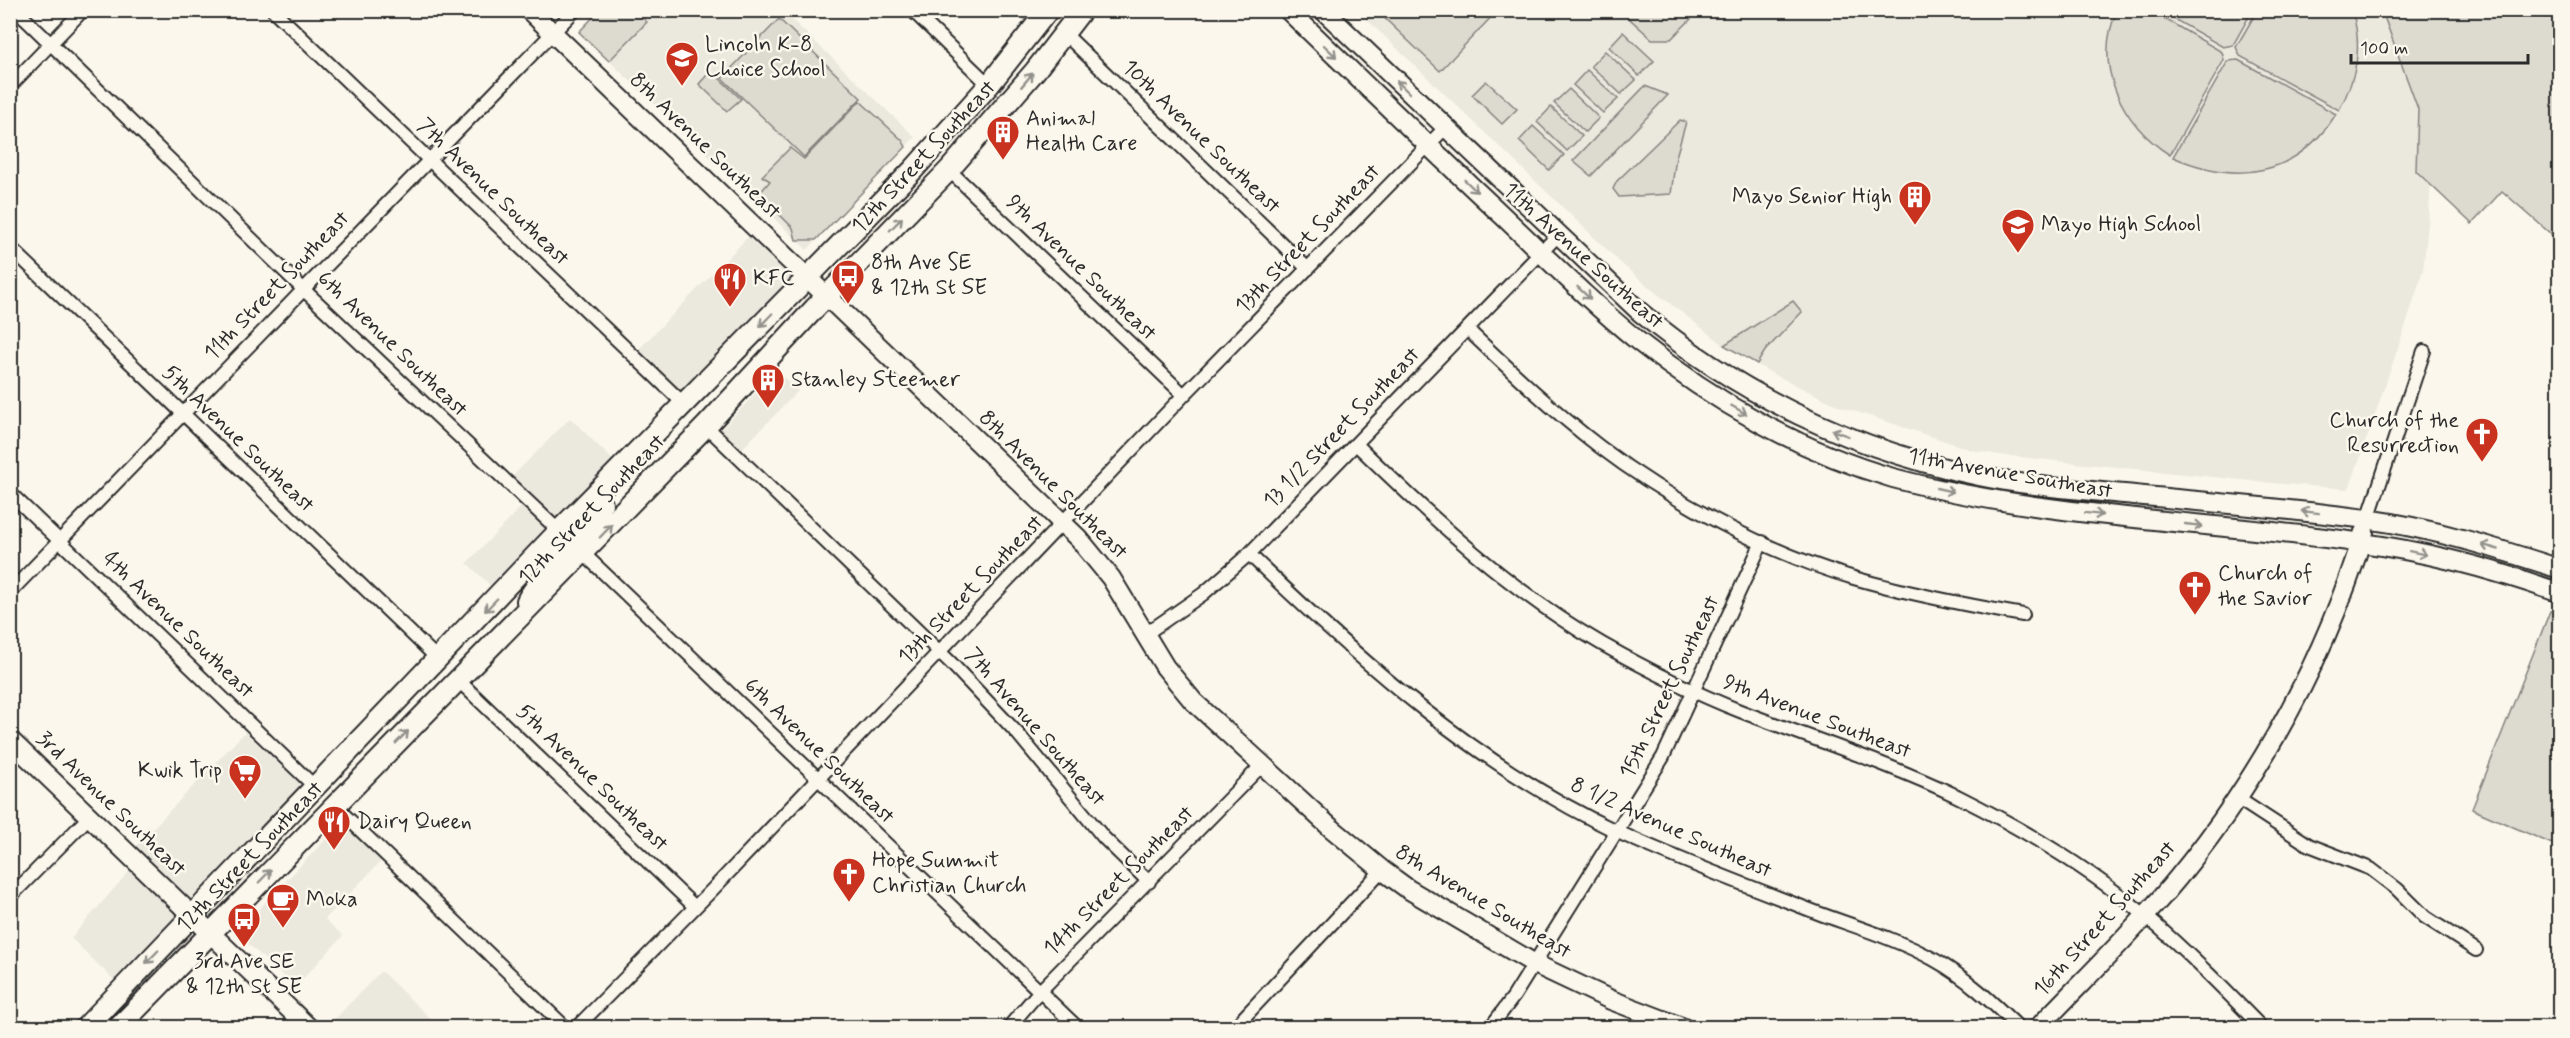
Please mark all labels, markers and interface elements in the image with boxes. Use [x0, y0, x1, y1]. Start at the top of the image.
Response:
scale bar [2351, 27, 2528, 65]
place label: Lincoln K-8 Choice School [705, 31, 826, 84]
text: 100 m [2360, 37, 2408, 61]
school or university icon: Lincoln K-8 Choice School [664, 40, 700, 87]
one-way arrow [1323, 44, 1338, 58]
street label: 10th Avenue Southeast [1116, 54, 1286, 220]
street label: 8th Avenue Southeast [623, 66, 787, 226]
one-way arrow [1021, 72, 1034, 88]
street label: 12th Street Southeast [846, 74, 1002, 240]
one-way arrow [1395, 80, 1410, 95]
place label: Animal Health Care [1026, 105, 1137, 158]
street label: 7th Avenue Southeast [411, 112, 575, 272]
building icon: Animal Health Care [985, 114, 1021, 161]
street label: 13th Street Southeast [1229, 158, 1387, 320]
street label: 11th Avenue Southeast [1497, 176, 1669, 336]
one-way arrow [1463, 179, 1478, 193]
building icon: Mayo Senior High [1897, 179, 1933, 226]
place label: Mayo Senior High [1732, 183, 1892, 212]
street label: 9th Avenue Southeast [1000, 189, 1162, 347]
street label: 11th Street Southeast [198, 205, 356, 367]
school or university icon: Mayo High School [2000, 207, 2036, 254]
place label: Mayo High School [2041, 211, 2201, 240]
one-way arrow [889, 217, 903, 232]
place label: 8th Ave SE & 12th St SE [871, 249, 987, 302]
bus stop icon: 8th Ave SE & 12th St SE [830, 258, 866, 305]
restaurant icon: KFC [712, 261, 748, 308]
street label: 6th Avenue Southeast [311, 265, 473, 423]
place label: KFC [753, 265, 795, 293]
one-way arrow [1576, 285, 1591, 299]
one-way arrow [759, 313, 774, 328]
street label: 13 1/2 Street Southeast [1258, 341, 1426, 515]
street label: 5th Avenue Southeast [156, 359, 320, 519]
building icon: Stanley Steemer [750, 362, 786, 409]
place label: Stanley Steemer [791, 366, 961, 394]
street label: 8th Avenue Southeast [972, 404, 1134, 566]
one-way arrow [1730, 404, 1747, 416]
place label: Church of the Resurrection [2329, 407, 2459, 460]
church icon: Church of the Resurrection [2464, 416, 2500, 463]
one-way arrow [1831, 427, 1850, 438]
street label: 12th Street Southeast [513, 428, 671, 592]
street label: 11th Avenue Southeast [1906, 442, 2114, 506]
one-way arrow [1935, 484, 1954, 496]
one-way arrow [2301, 507, 2320, 518]
street label: 13th Street Southeast [892, 509, 1050, 671]
one-way arrow [2084, 509, 2104, 520]
one-way arrow [2183, 520, 2203, 531]
one-way arrow [599, 523, 613, 538]
one-way arrow [2481, 541, 2500, 552]
street label: 4th Avenue Southeast [96, 545, 260, 705]
one-way arrow [2409, 548, 2428, 560]
place label: Church of the Savior [2218, 560, 2312, 613]
church icon: Church of the Savior [2177, 569, 2213, 616]
street label: 15th Street Southeast [1614, 591, 1726, 783]
one-way arrow [483, 597, 498, 612]
street label: 7th Avenue Southeast [958, 642, 1112, 812]
street label: 9th Avenue Southeast [1719, 668, 1915, 766]
street label: 6th Avenue Southeast [738, 672, 900, 830]
street label: 5th Avenue Southeast [510, 698, 674, 858]
street label: 3rd Avenue Southeast [30, 725, 192, 883]
one-way arrow [395, 729, 409, 744]
supermarket icon: Kwik Trip [227, 753, 263, 800]
place label: Kwik Trip [138, 757, 222, 785]
street label: 8 1/2 Avenue Southeast [1566, 771, 1776, 885]
street label: 12th Street Southeast [171, 775, 329, 939]
street label: 14th Street Southeast [1038, 800, 1200, 962]
restaurant icon: Dairy Queen [316, 804, 352, 851]
place label: Dairy Queen [357, 808, 472, 836]
street label: 16th Street Southeast [2028, 835, 2182, 1003]
street label: 8th Avenue Southeast [1390, 838, 1576, 966]
place label: Hope Summit Christian Church [872, 847, 1027, 900]
church icon: Hope Summit Christian Church [831, 856, 867, 903]
one-way arrow [258, 868, 273, 883]
cafe icon: Moka [265, 882, 301, 929]
place label: Moka [306, 886, 358, 914]
bus stop icon: 3rd Ave SE & 12th St SE [226, 901, 262, 948]
place label: 3rd Ave SE & 12th St SE [186, 948, 302, 1001]
one-way arrow [144, 950, 159, 965]

